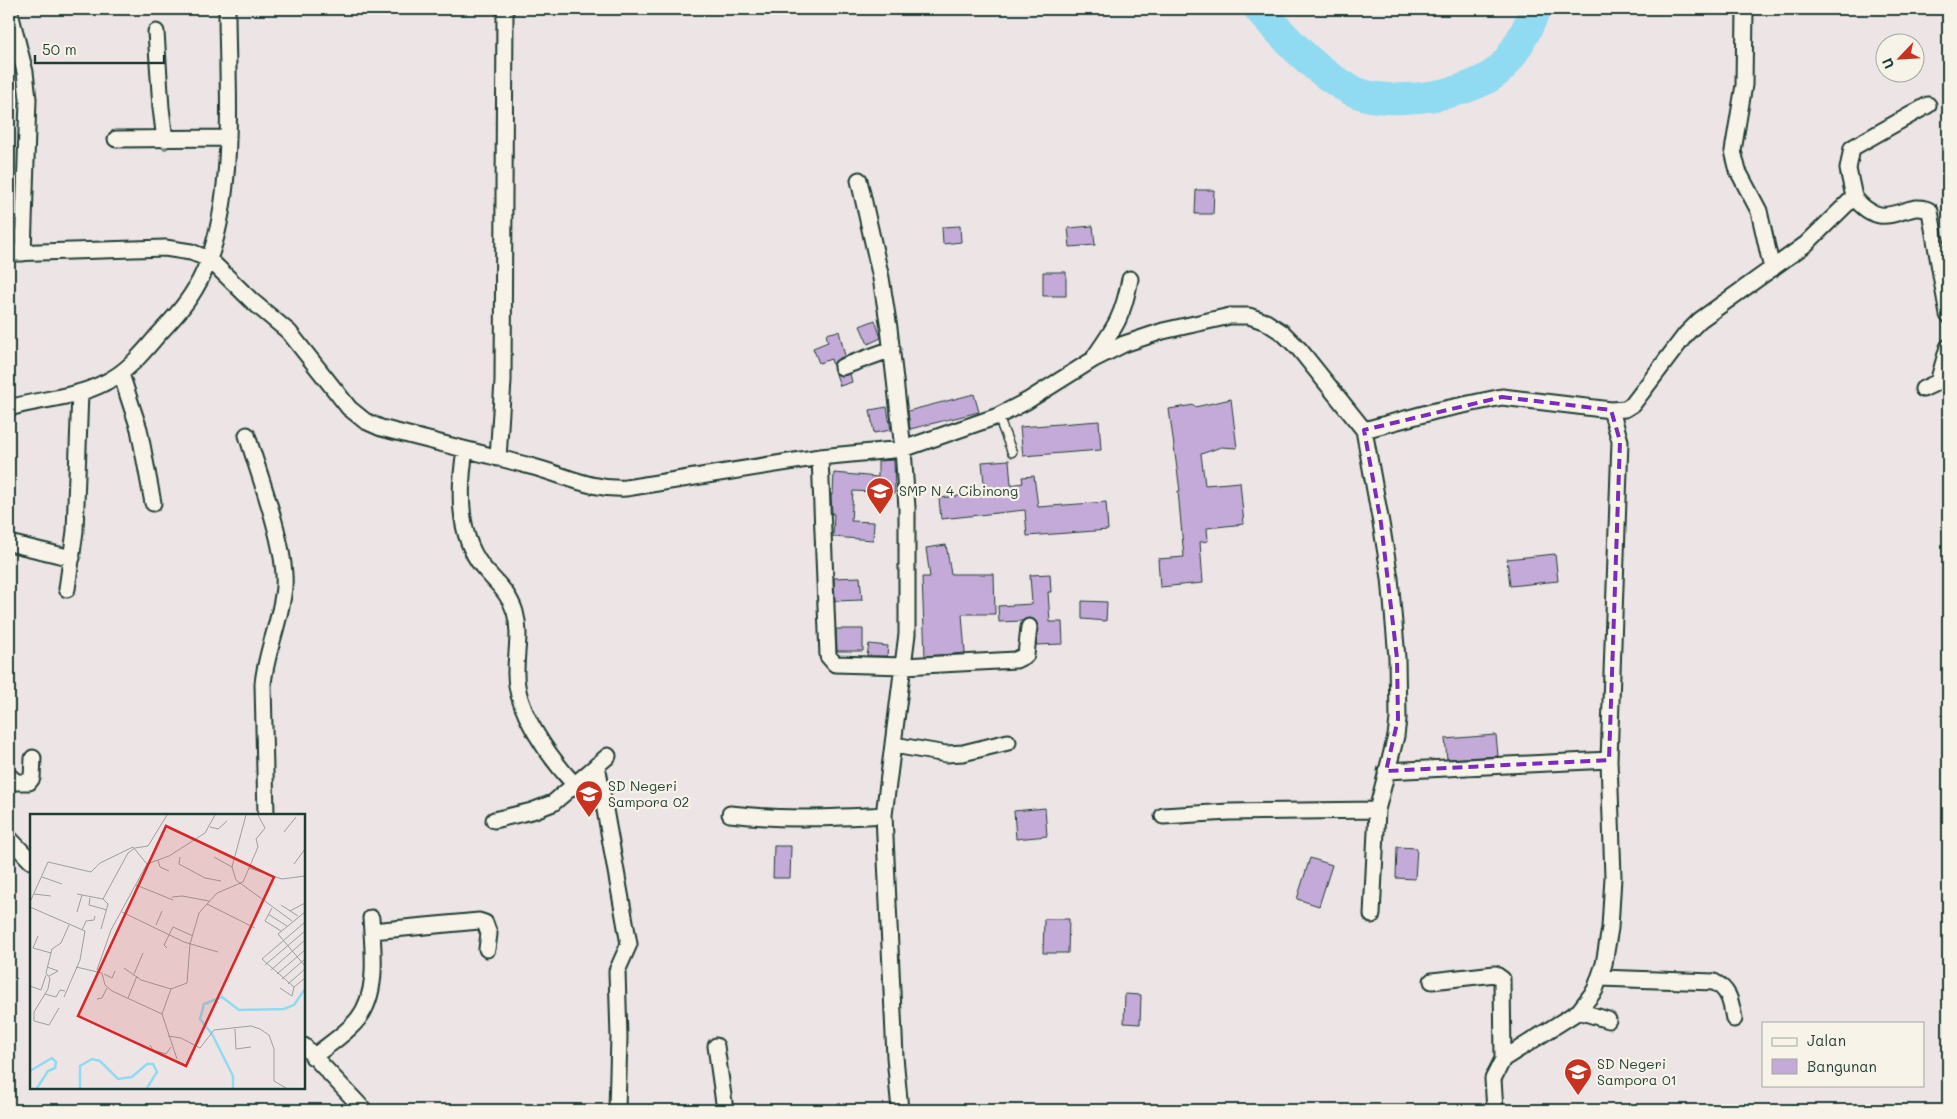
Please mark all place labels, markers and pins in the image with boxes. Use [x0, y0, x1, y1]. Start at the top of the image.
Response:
school or university icon: SMP N 4 Cibinong [865, 476, 895, 515]
place label: SMP N 4 Cibinong [899, 481, 1018, 500]
place label: SD Negeri Sampora 02 [608, 776, 689, 811]
school or university icon: SD Negeri Sampora 02 [574, 779, 604, 818]
place label: SD Negeri Sampora 01 [1597, 1054, 1677, 1089]
school or university icon: SD Negeri Sampora 01 [1563, 1057, 1593, 1096]

